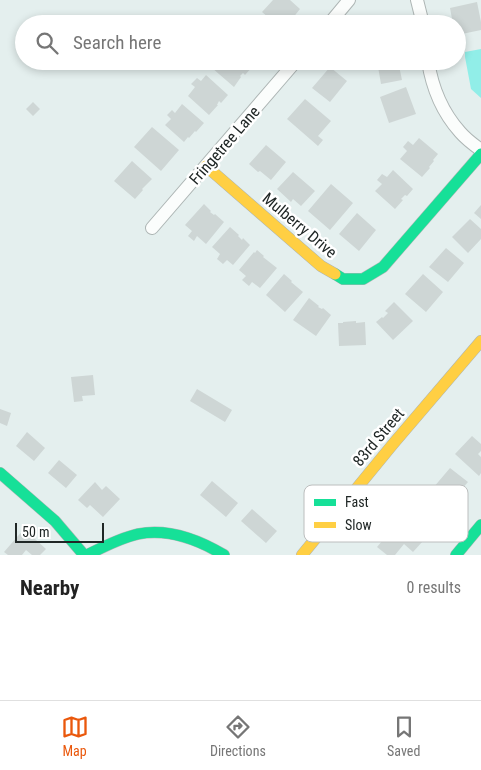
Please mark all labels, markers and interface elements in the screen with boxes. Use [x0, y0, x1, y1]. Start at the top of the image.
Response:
search box [15, 15, 466, 70]
icon: search [33, 29, 61, 57]
text: Search here [73, 31, 161, 54]
street label: Fringetree Lane [185, 102, 264, 188]
street label: Mulberry Drive [259, 189, 341, 262]
street label: 83rd Street [349, 404, 408, 470]
legend [304, 485, 468, 542]
text: Fast [345, 494, 369, 510]
text: Slow [345, 517, 372, 533]
scale bar [15, 520, 104, 543]
text: 50 m [22, 524, 50, 540]
text: Nearby [20, 576, 79, 600]
text: 0 results [406, 578, 461, 597]
tab: Map [61, 713, 89, 759]
tab: Directions [210, 713, 266, 759]
tab: Saved [387, 713, 420, 759]

